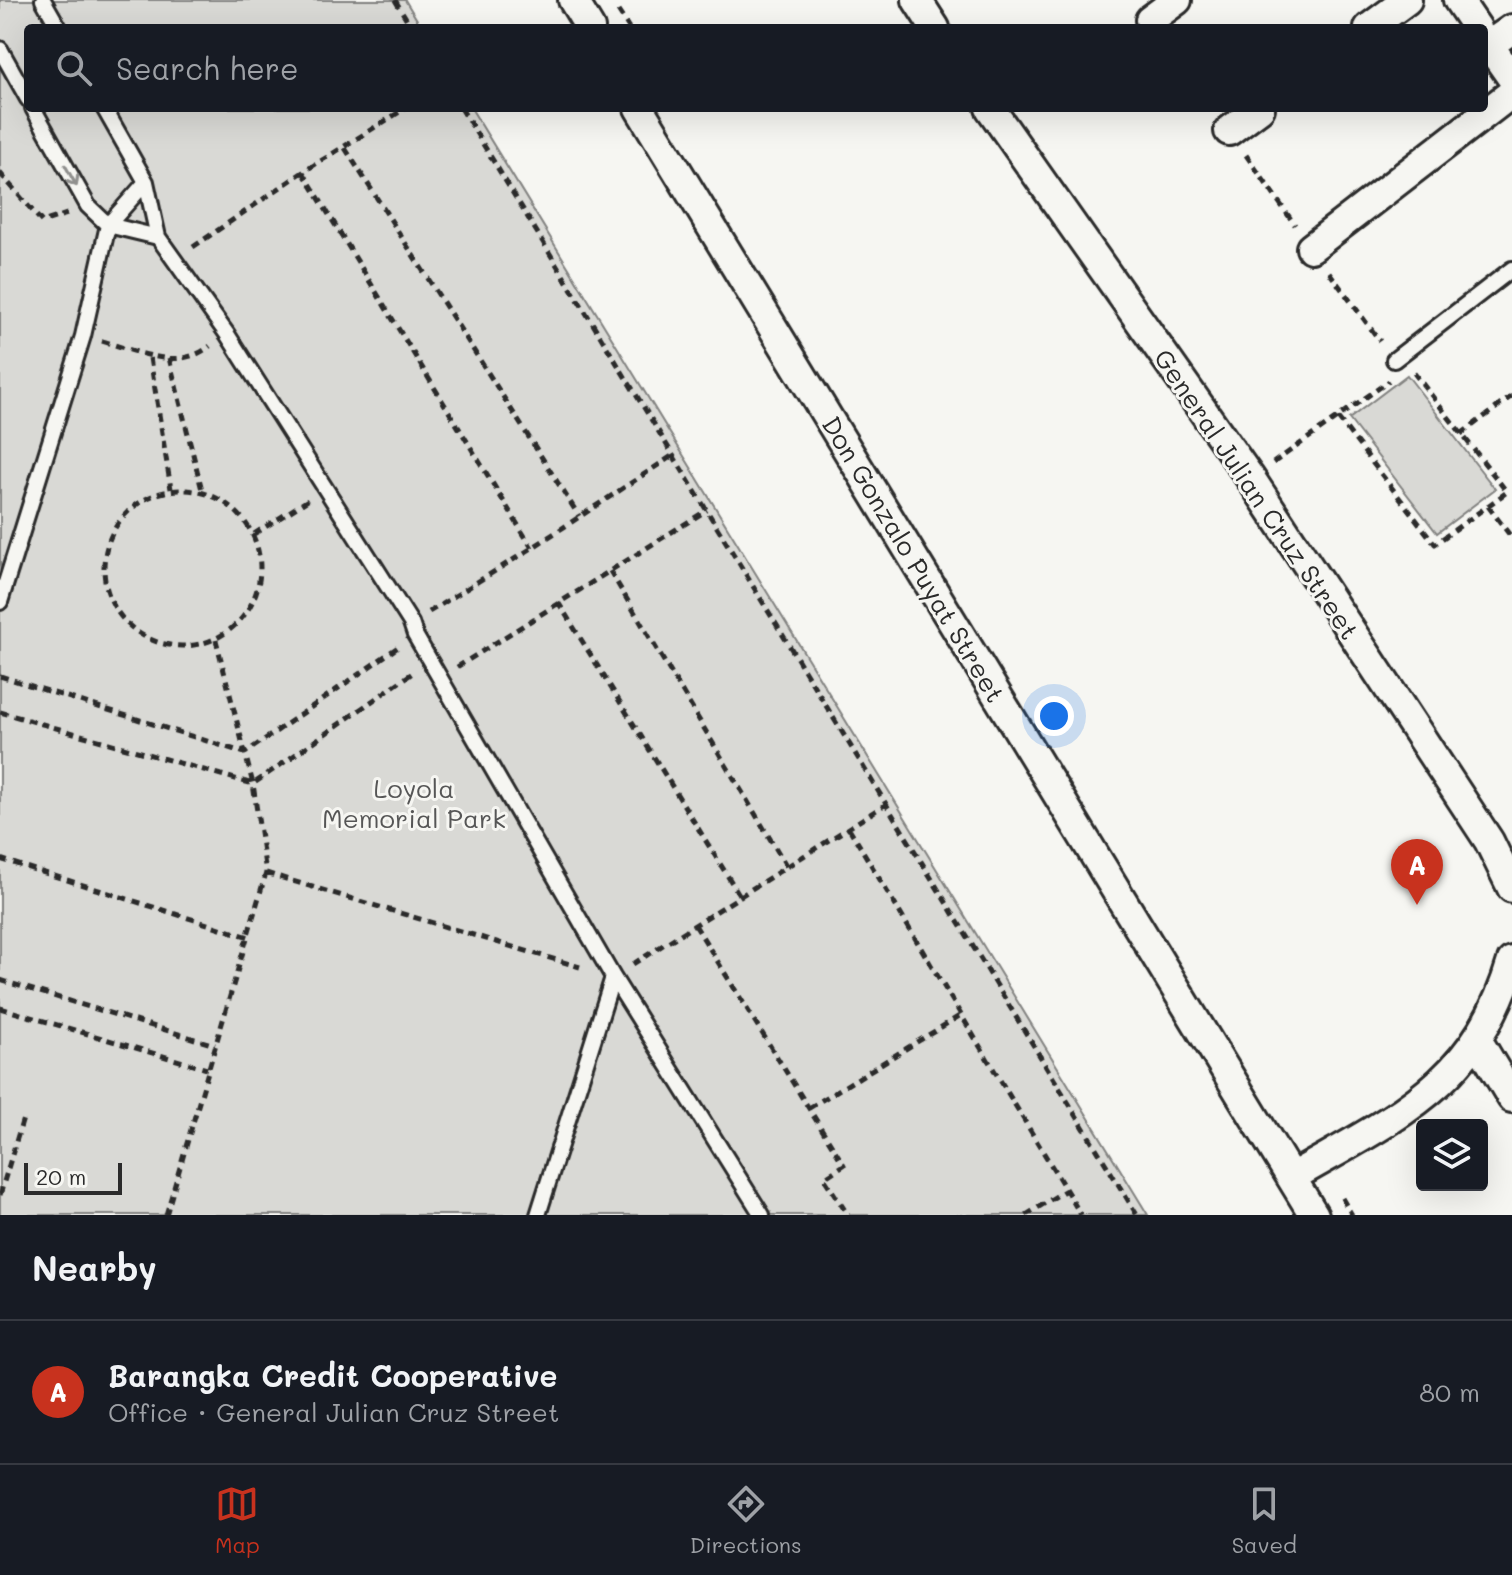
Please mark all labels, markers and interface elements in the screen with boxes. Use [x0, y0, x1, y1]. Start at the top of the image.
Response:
search box [24, 24, 1488, 112]
icon: search [52, 46, 96, 90]
text: Search here [116, 48, 299, 88]
one-way arrow [63, 164, 79, 187]
street label: General Julian Cruz Street [1147, 342, 1367, 646]
street label: Don Gonzalo Puyat Street [815, 409, 1013, 709]
your location [1034, 696, 1074, 736]
park label: Loyola Memorial Park [322, 771, 506, 835]
pin: A [1391, 839, 1443, 905]
map controls [1416, 1119, 1488, 1191]
button: layers [1416, 1119, 1488, 1191]
scale bar [24, 1159, 122, 1195]
text: 20 m [36, 1162, 86, 1191]
text: Nearby [32, 1245, 157, 1290]
text: Barangka Credit Cooperative [108, 1355, 557, 1395]
text: A [49, 1375, 67, 1409]
text: 80 m [1419, 1375, 1480, 1409]
text: Office · General Julian Cruz Street [108, 1395, 559, 1429]
tab: Map [215, 1482, 260, 1559]
tab: Directions [690, 1482, 802, 1559]
tab: Saved [1232, 1482, 1297, 1559]

